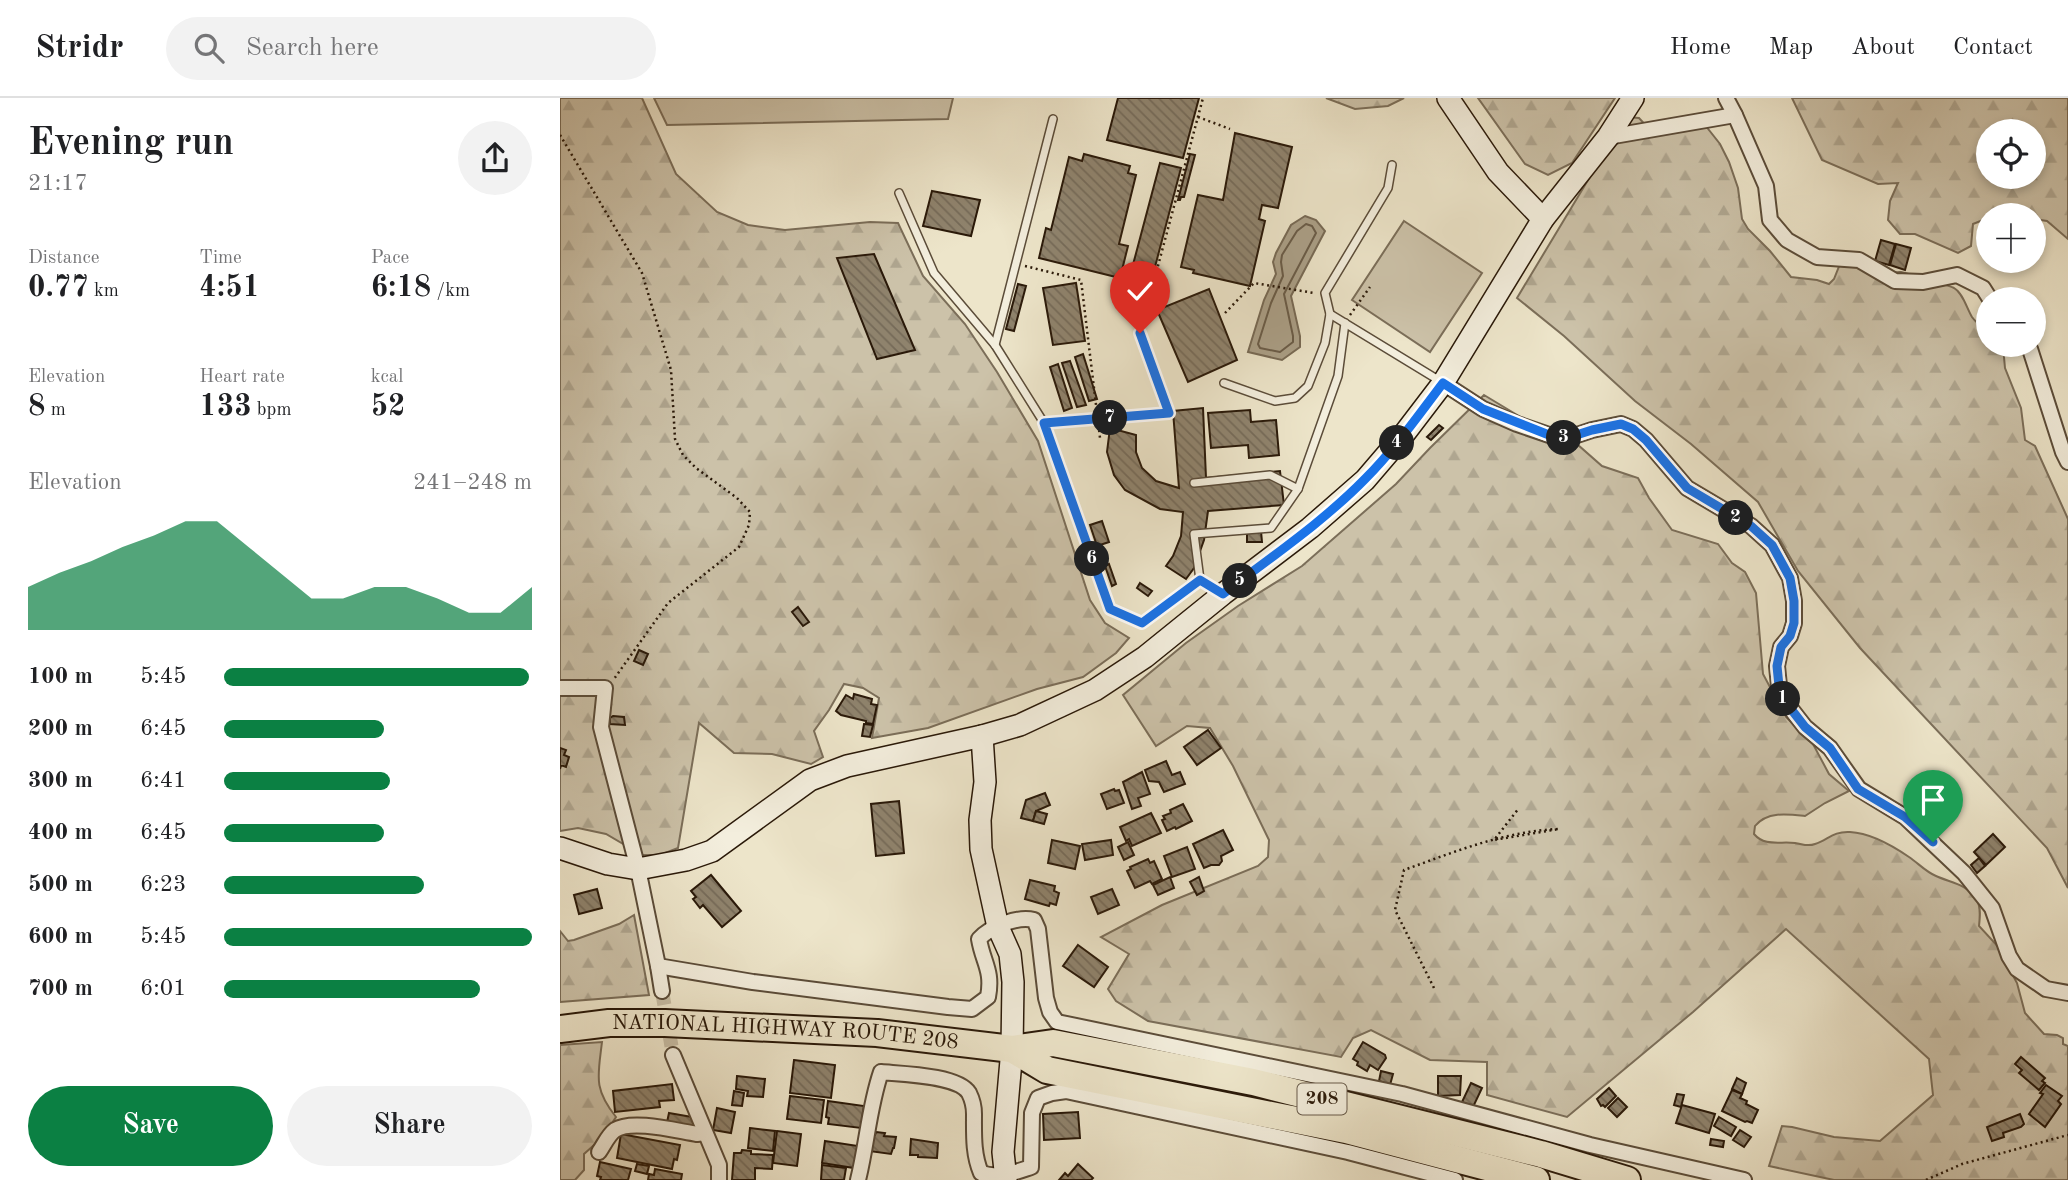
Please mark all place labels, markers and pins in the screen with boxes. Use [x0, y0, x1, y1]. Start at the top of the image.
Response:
pin [1110, 261, 1170, 333]
pin: 7 [1092, 400, 1128, 436]
pin: 3 [1546, 420, 1581, 456]
pin: 4 [1380, 426, 1414, 460]
pin: 2 [1718, 500, 1754, 536]
pin: 6 [1074, 542, 1110, 576]
pin: 5 [1222, 564, 1258, 598]
pin: 1 [1766, 682, 1800, 716]
pin [1903, 770, 1963, 842]

